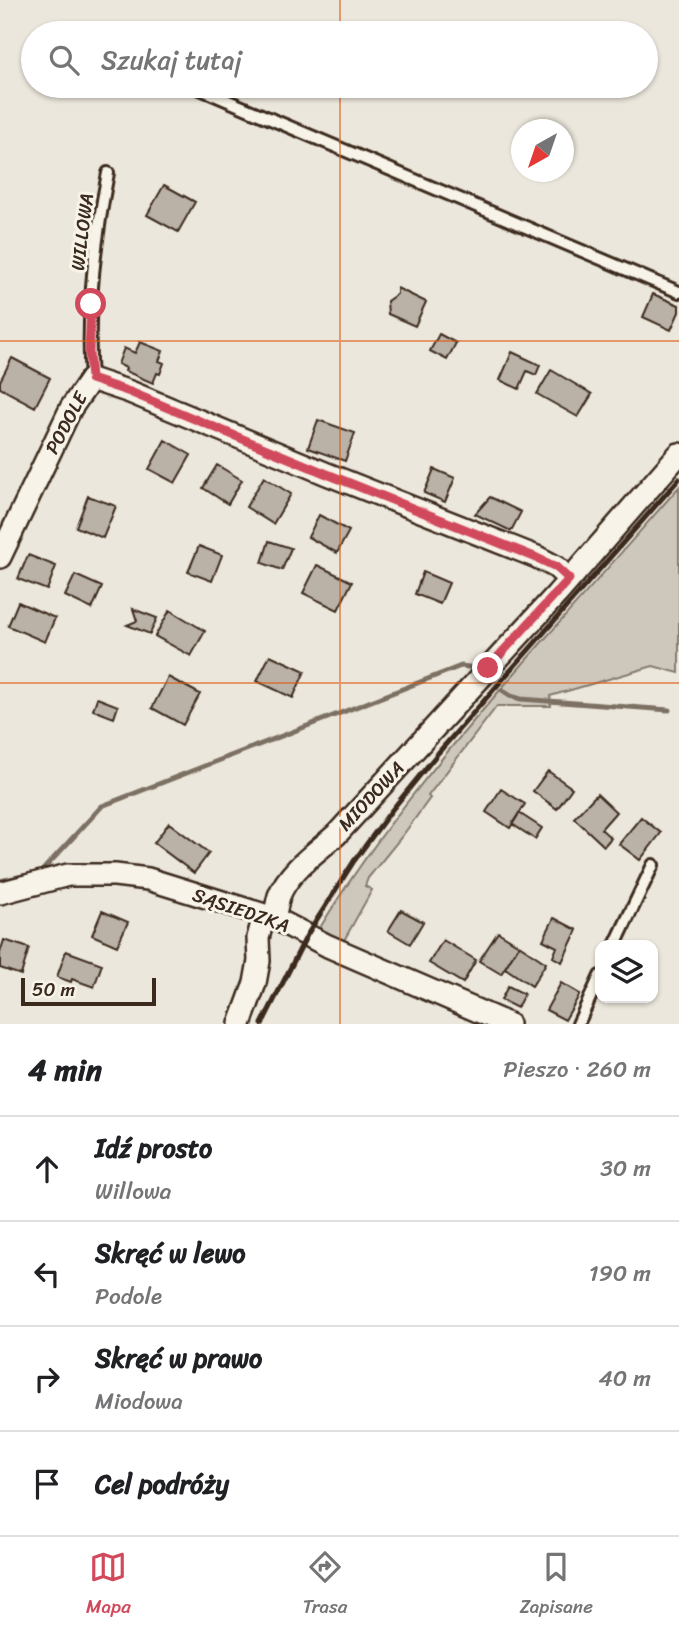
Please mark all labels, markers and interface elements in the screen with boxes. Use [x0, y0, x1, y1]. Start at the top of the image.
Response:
search box [21, 21, 658, 98]
text: Szukaj tutaj [101, 37, 242, 83]
icon: search [45, 41, 83, 79]
north arrow [511, 119, 574, 182]
street label: WILLOWA [61, 192, 103, 272]
route start [75, 288, 106, 319]
street label: PODOLE [36, 384, 97, 460]
route end [472, 652, 503, 683]
street label: MIODOWA [329, 753, 413, 839]
street label: SĄSIEDZKA [188, 878, 294, 942]
map controls [595, 940, 658, 1003]
button: layers [595, 940, 658, 1003]
text: 50 m [32, 973, 75, 1006]
scale bar [21, 975, 156, 1007]
text: 4 min [28, 1043, 102, 1097]
text: Pieszo · 260 m [503, 1049, 651, 1090]
text: Idź prosto [95, 1125, 212, 1171]
text: 30 m [600, 1148, 651, 1189]
icon: ahead [28, 1150, 66, 1188]
text: Willowa [95, 1171, 171, 1212]
text: Skręć w lewo [95, 1230, 246, 1276]
text: 190 m [589, 1253, 651, 1294]
icon: left [28, 1255, 66, 1293]
text: Podole [95, 1276, 162, 1317]
text: Skręć w prawo [95, 1335, 262, 1381]
text: 40 m [598, 1358, 651, 1399]
icon: right [28, 1360, 66, 1398]
text: Miodowa [95, 1381, 183, 1422]
text: Cel podróży [95, 1461, 229, 1507]
icon: arrive [28, 1465, 66, 1503]
tab: Mapa [86, 1548, 131, 1623]
tab: Trasa [303, 1548, 347, 1623]
tab: Zapisane [519, 1548, 593, 1623]

